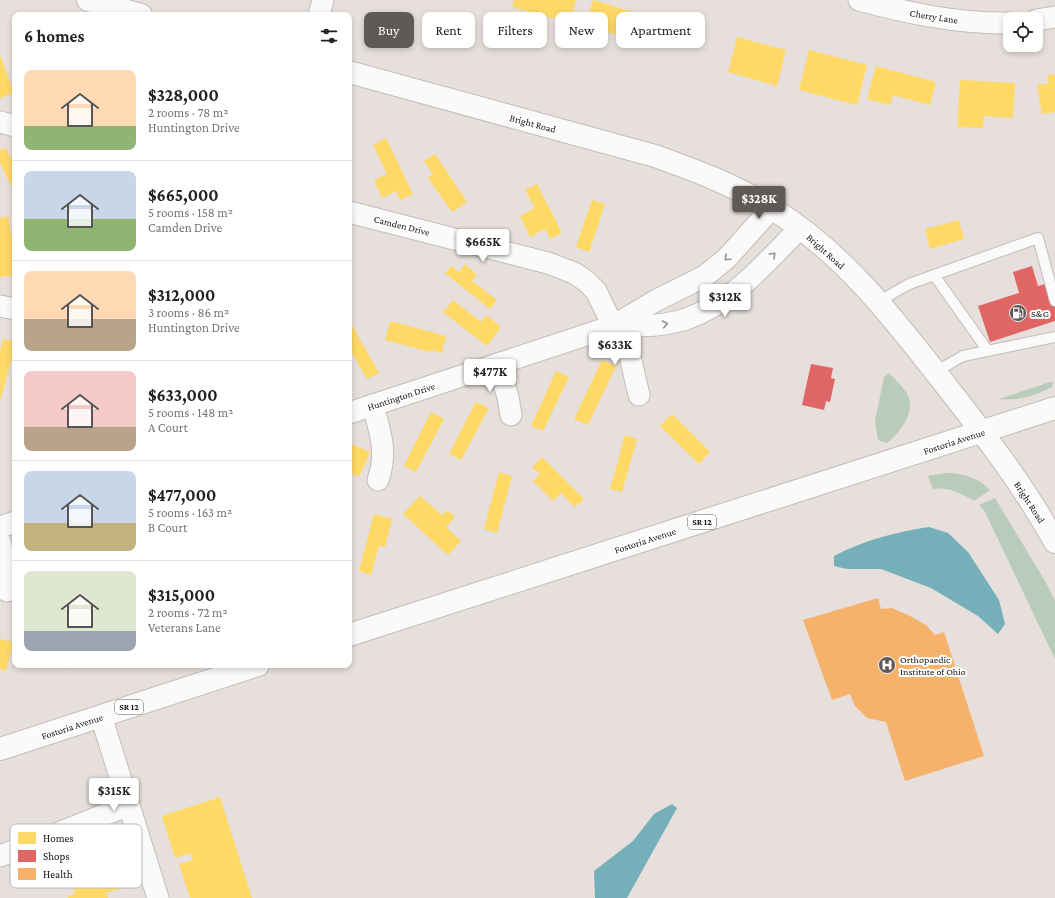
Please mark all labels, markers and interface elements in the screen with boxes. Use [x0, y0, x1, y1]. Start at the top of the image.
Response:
street label: Cherry Lane [909, 7, 959, 26]
chip: Buy [364, 12, 414, 48]
chip: Rent [422, 12, 475, 48]
chip: Filters [483, 12, 547, 48]
chip: New [555, 12, 608, 48]
chip: Apartment [616, 12, 705, 48]
map controls [1003, 12, 1043, 52]
button: locate [1003, 12, 1043, 52]
icon: filters [318, 25, 340, 47]
text: 6 homes [24, 27, 84, 46]
icon: home [56, 86, 104, 134]
text: $328,000 [148, 86, 219, 105]
text: 2 rooms · 78 m² [148, 105, 228, 120]
street label: Bright Road [509, 112, 558, 135]
text: Huntington Drive [148, 120, 240, 135]
text: $665,000 [148, 186, 219, 205]
pin: $328K [731, 186, 787, 220]
icon: home [56, 187, 104, 235]
text: $328K [741, 191, 777, 206]
text: 5 rooms · 158 m² [148, 205, 233, 220]
street label: Camden Drive [373, 213, 432, 238]
text: Camden Drive [148, 220, 222, 235]
pin: $665K [455, 229, 511, 263]
street label: Bright Road [804, 231, 847, 272]
text: $665K [465, 234, 501, 249]
one-way arrow [768, 252, 776, 260]
one-way arrow [724, 253, 732, 260]
pin: $312K [697, 284, 753, 318]
text: $312,000 [148, 286, 215, 305]
icon: home [56, 287, 104, 335]
text: $312K [709, 289, 741, 304]
fuel station icon: S&G [1008, 303, 1028, 323]
text: 3 rooms · 86 m² [148, 305, 229, 320]
place label: S&G [1031, 308, 1049, 319]
text: Huntington Drive [148, 320, 240, 335]
one-way arrow [662, 320, 669, 328]
pin: $633K [587, 332, 643, 366]
text: $633K [598, 337, 632, 352]
pin: $477K [462, 359, 518, 393]
text: $477K [473, 364, 507, 379]
street label: Huntington Drive [366, 380, 437, 413]
text: $633,000 [148, 386, 218, 405]
icon: home [56, 387, 104, 435]
text: 5 rooms · 148 m² [148, 405, 233, 420]
text: A Court [148, 420, 188, 435]
street label: Fostoria Avenue [922, 426, 987, 457]
street label: Bright Road [1012, 479, 1047, 526]
text: $477,000 [148, 486, 216, 505]
icon: home [56, 487, 104, 535]
text: 5 rooms · 163 m² [148, 505, 232, 520]
road number: SR 12 [688, 515, 716, 529]
text: B Court [148, 520, 187, 535]
street label: Fostoria Avenue [613, 525, 678, 556]
text: $315,000 [148, 586, 215, 605]
icon: home [56, 587, 104, 635]
text: 2 rooms · 72 m² [148, 605, 228, 620]
text: Veterans Lane [148, 620, 221, 635]
place label: Orthopaedic Institute of Ohio [900, 654, 966, 677]
hospital icon: Orthopaedic Institute of Ohio [877, 655, 897, 675]
road number: SR 12 [115, 700, 143, 714]
street label: Fostoria Avenue [40, 711, 105, 742]
pin: $315K [86, 778, 142, 812]
text: $315K [98, 783, 130, 798]
legend [10, 824, 142, 888]
text: Homes [43, 832, 74, 844]
text: Shops [43, 850, 70, 863]
text: Health [43, 868, 73, 880]

